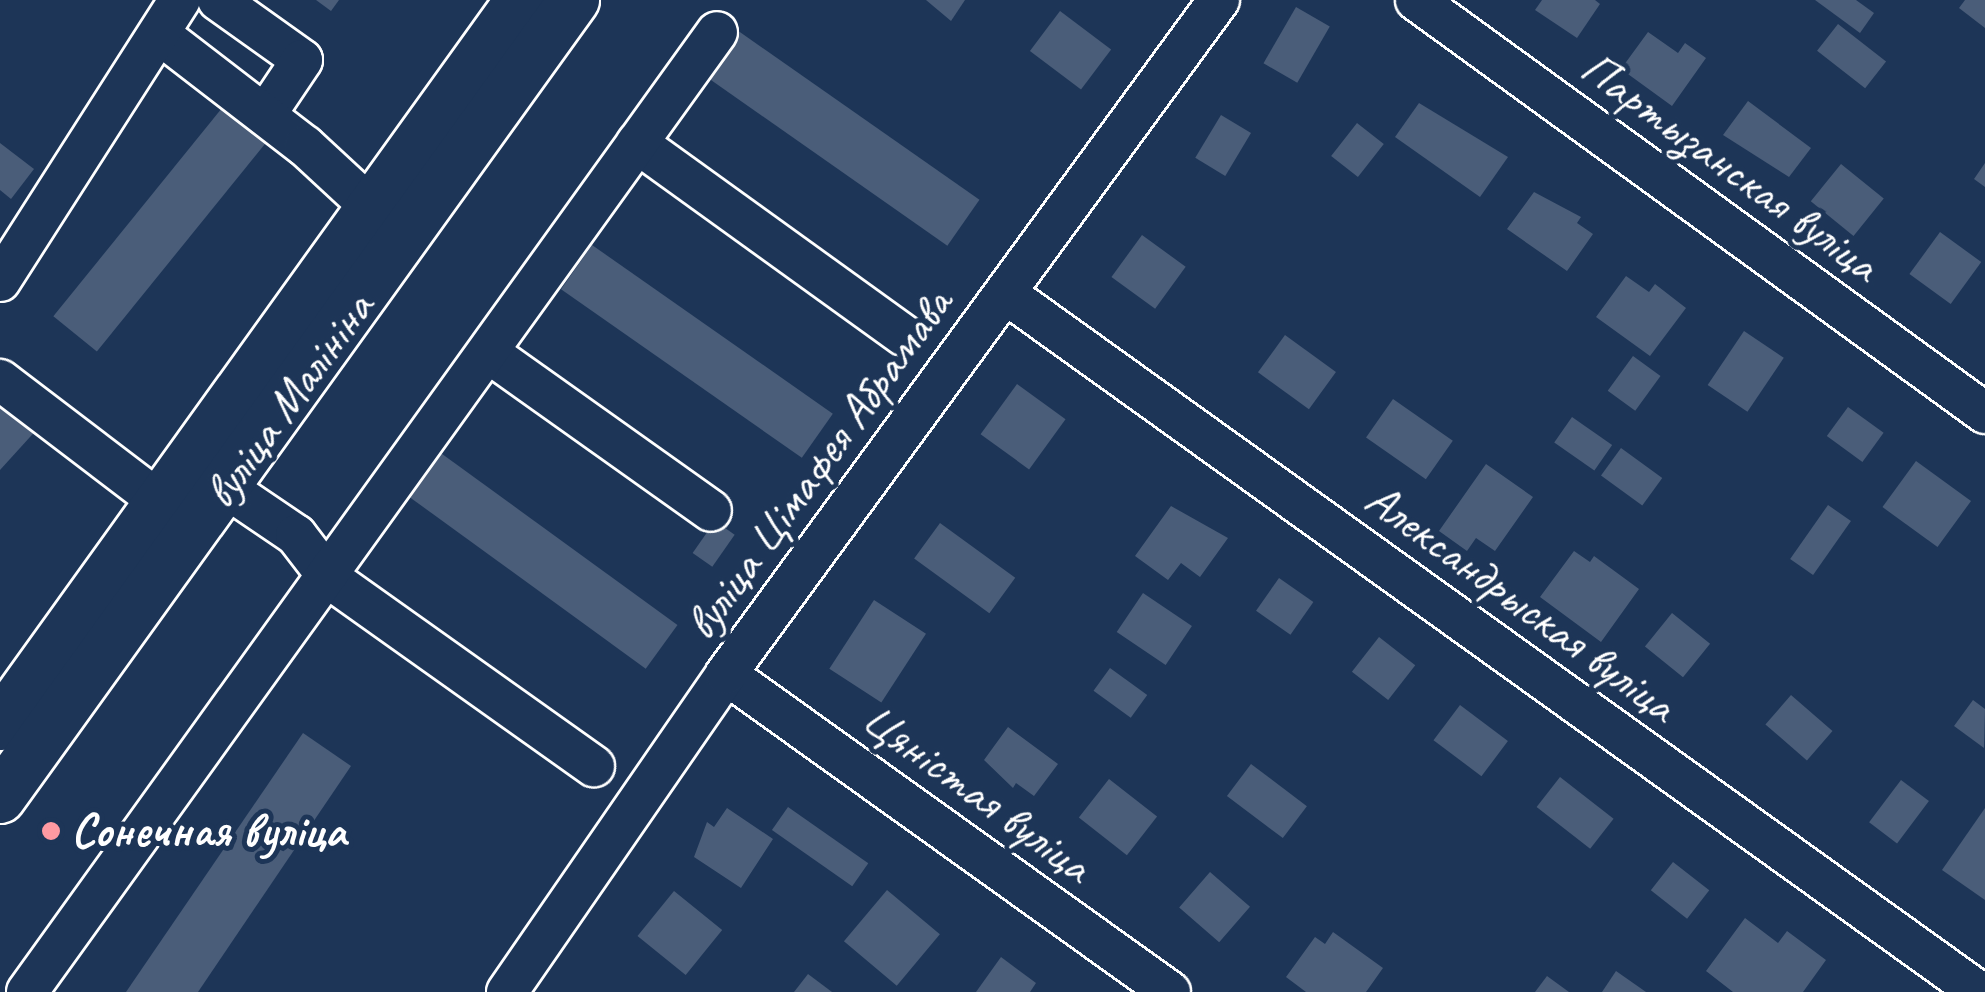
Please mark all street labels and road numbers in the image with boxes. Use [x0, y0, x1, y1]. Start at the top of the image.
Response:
street label: Партызанская вуліца [1570, 39, 1890, 293]
street label: вуліца Малініна [189, 278, 387, 522]
street label: вуліца Цімафея Абрамава [672, 278, 964, 650]
street label: Александрыская вуліца [1356, 471, 1686, 733]
street label: Цяністая вуліца [853, 691, 1101, 893]

